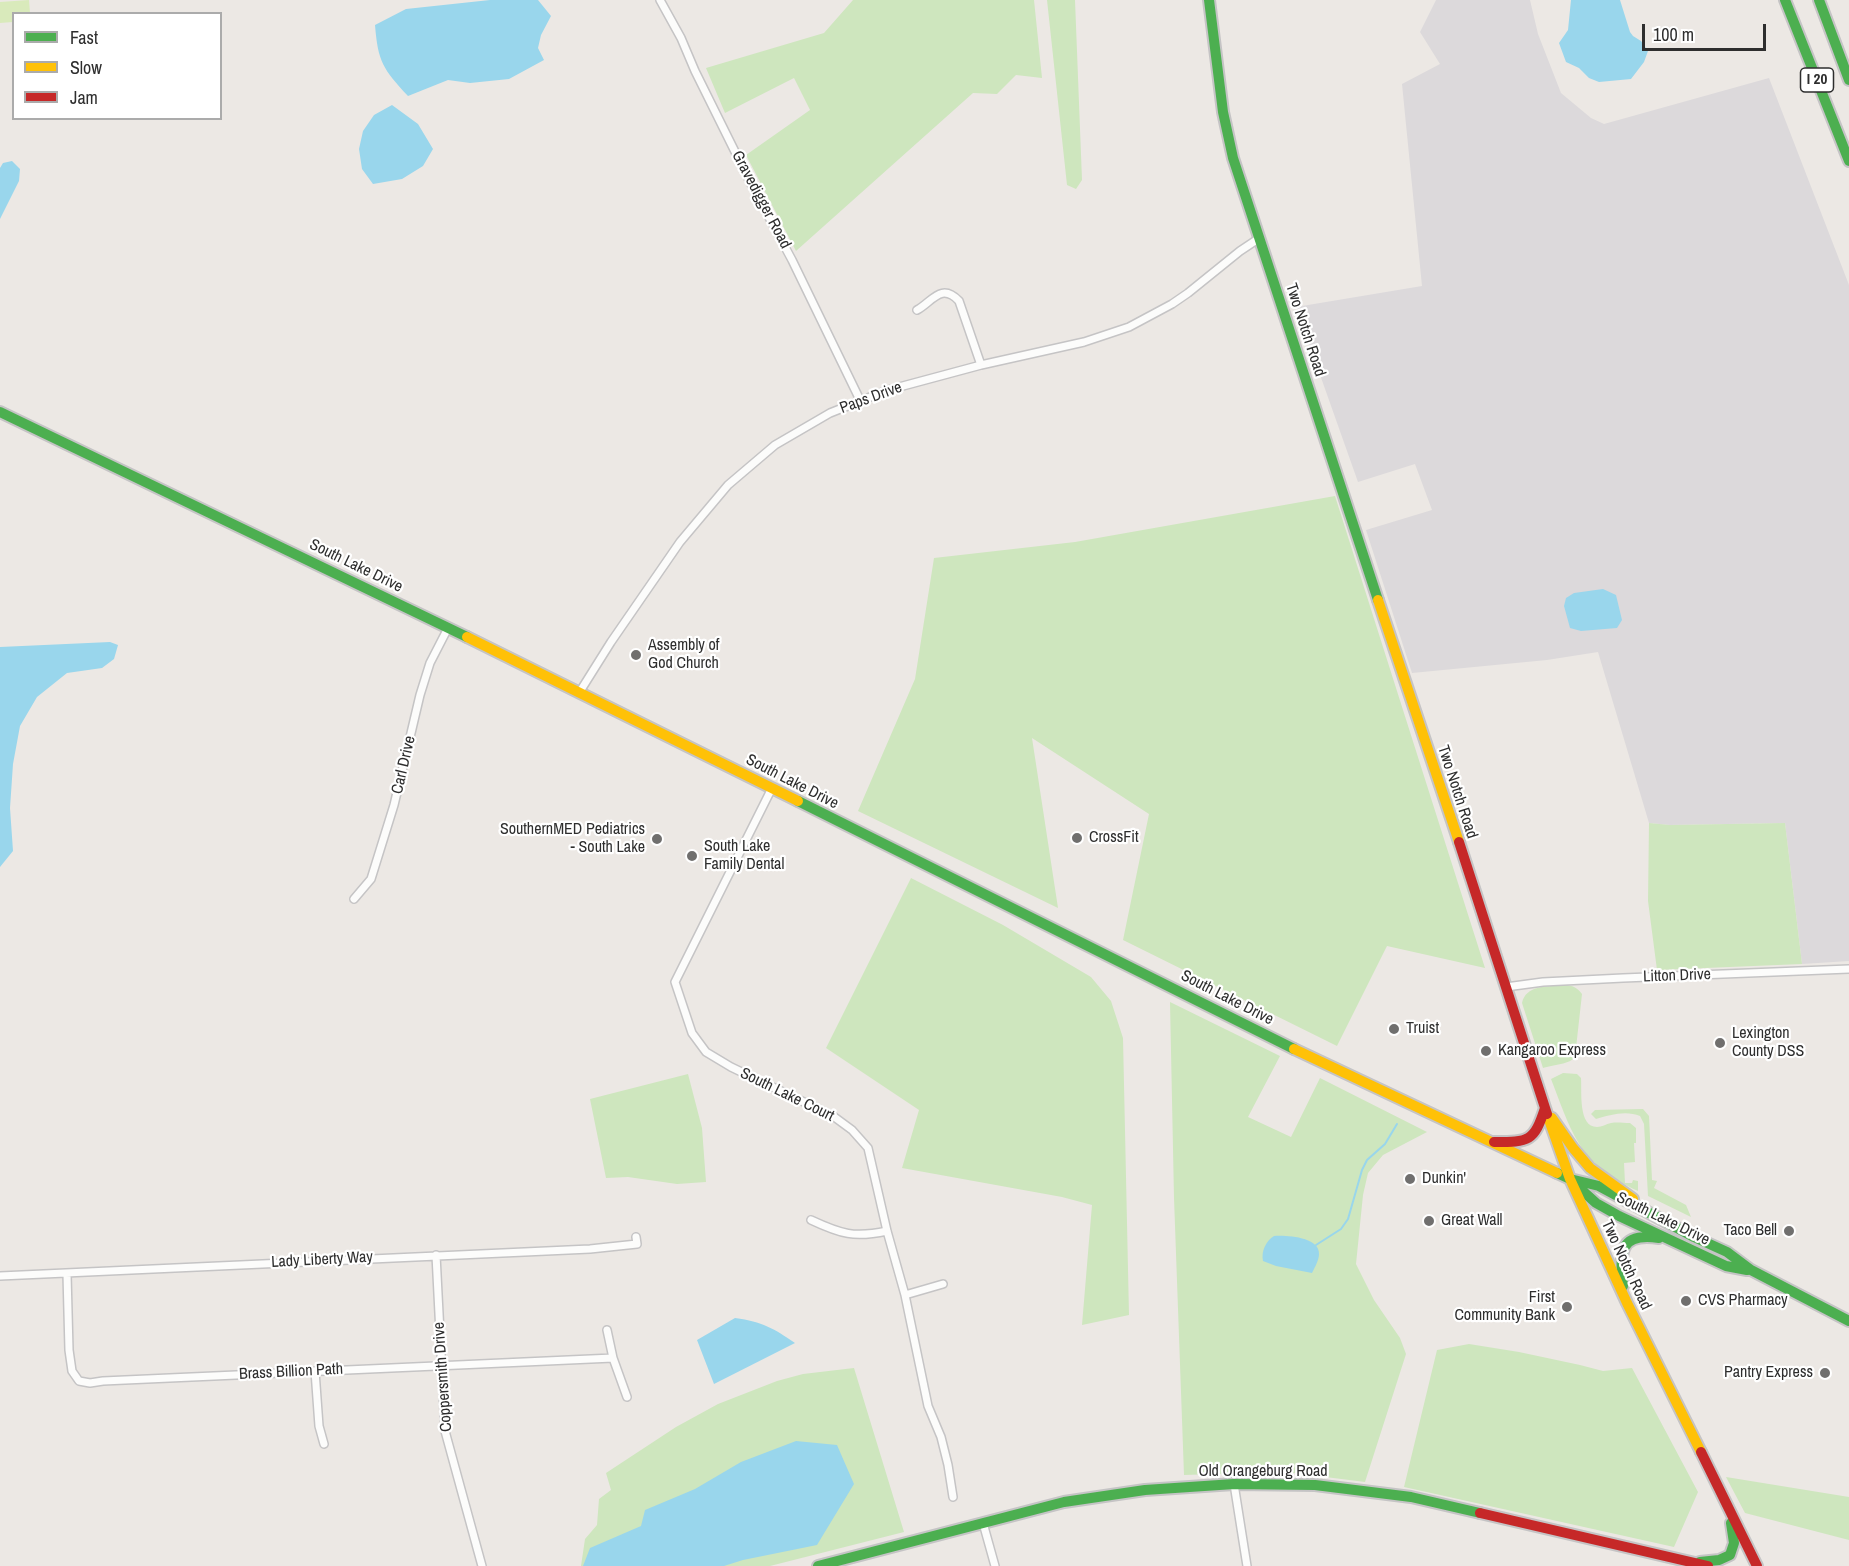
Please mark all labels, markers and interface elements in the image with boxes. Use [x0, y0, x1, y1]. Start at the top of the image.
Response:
legend [12, 12, 222, 120]
scale bar [1645, 12, 1770, 50]
text: 100 m [1653, 22, 1694, 47]
text: Fast [70, 25, 98, 50]
text: Slow [70, 55, 102, 80]
road number: I 20 [1800, 68, 1834, 92]
text: Jam [70, 85, 98, 110]
street label: Gravedigger Road [727, 148, 795, 252]
street label: Two Notch Road [1281, 281, 1329, 379]
street label: Paps Drive [837, 378, 905, 418]
street label: South Lake Drive [306, 535, 406, 597]
place label: Assembly of God Church [648, 636, 719, 674]
marker: Assembly of God Church [629, 648, 643, 662]
street label: Carl Drive [388, 734, 420, 796]
street label: Two Notch Road [1433, 743, 1481, 841]
street label: South Lake Drive [742, 750, 842, 814]
place label: SouthernMED Pediatrics - South Lake [500, 820, 645, 858]
place label: CrossFit [1089, 828, 1139, 848]
marker: CrossFit [1070, 831, 1084, 845]
marker: SouthernMED Pediatrics - South Lake [650, 832, 664, 846]
place label: South Lake Family Dental [704, 837, 784, 875]
marker: South Lake Family Dental [685, 849, 699, 863]
street label: Litton Drive [1643, 965, 1711, 987]
street label: South Lake Drive [1177, 966, 1277, 1030]
place label: Truist [1406, 1019, 1439, 1039]
marker: Truist [1387, 1022, 1401, 1036]
place label: Lexington County DSS [1732, 1024, 1804, 1062]
marker: Lexington County DSS [1713, 1036, 1727, 1050]
place label: Kangaroo Express [1498, 1041, 1606, 1061]
marker: Kangaroo Express [1479, 1044, 1493, 1058]
street label: South Lake Court [737, 1064, 837, 1126]
place label: Dunkin' [1422, 1169, 1466, 1189]
marker: Dunkin' [1403, 1172, 1417, 1186]
street label: South Lake Drive [1613, 1188, 1713, 1250]
place label: Great Wall [1441, 1211, 1502, 1231]
marker: Great Wall [1422, 1214, 1436, 1228]
street label: Two Notch Road [1597, 1217, 1655, 1313]
place label: Taco Bell [1724, 1221, 1777, 1241]
marker: Taco Bell [1782, 1224, 1796, 1238]
street label: Lady Liberty Way [271, 1248, 373, 1272]
place label: First Community Bank [1454, 1288, 1555, 1326]
place label: CVS Pharmacy [1698, 1291, 1788, 1311]
marker: CVS Pharmacy [1679, 1294, 1693, 1308]
marker: First Community Bank [1560, 1300, 1574, 1314]
street label: Coppersmith Drive [430, 1321, 456, 1433]
street label: Brass Billion Path [238, 1360, 344, 1384]
place label: Pantry Express [1724, 1363, 1813, 1383]
marker: Pantry Express [1818, 1366, 1832, 1380]
street label: Old Orangeburg Road [1198, 1462, 1328, 1482]

